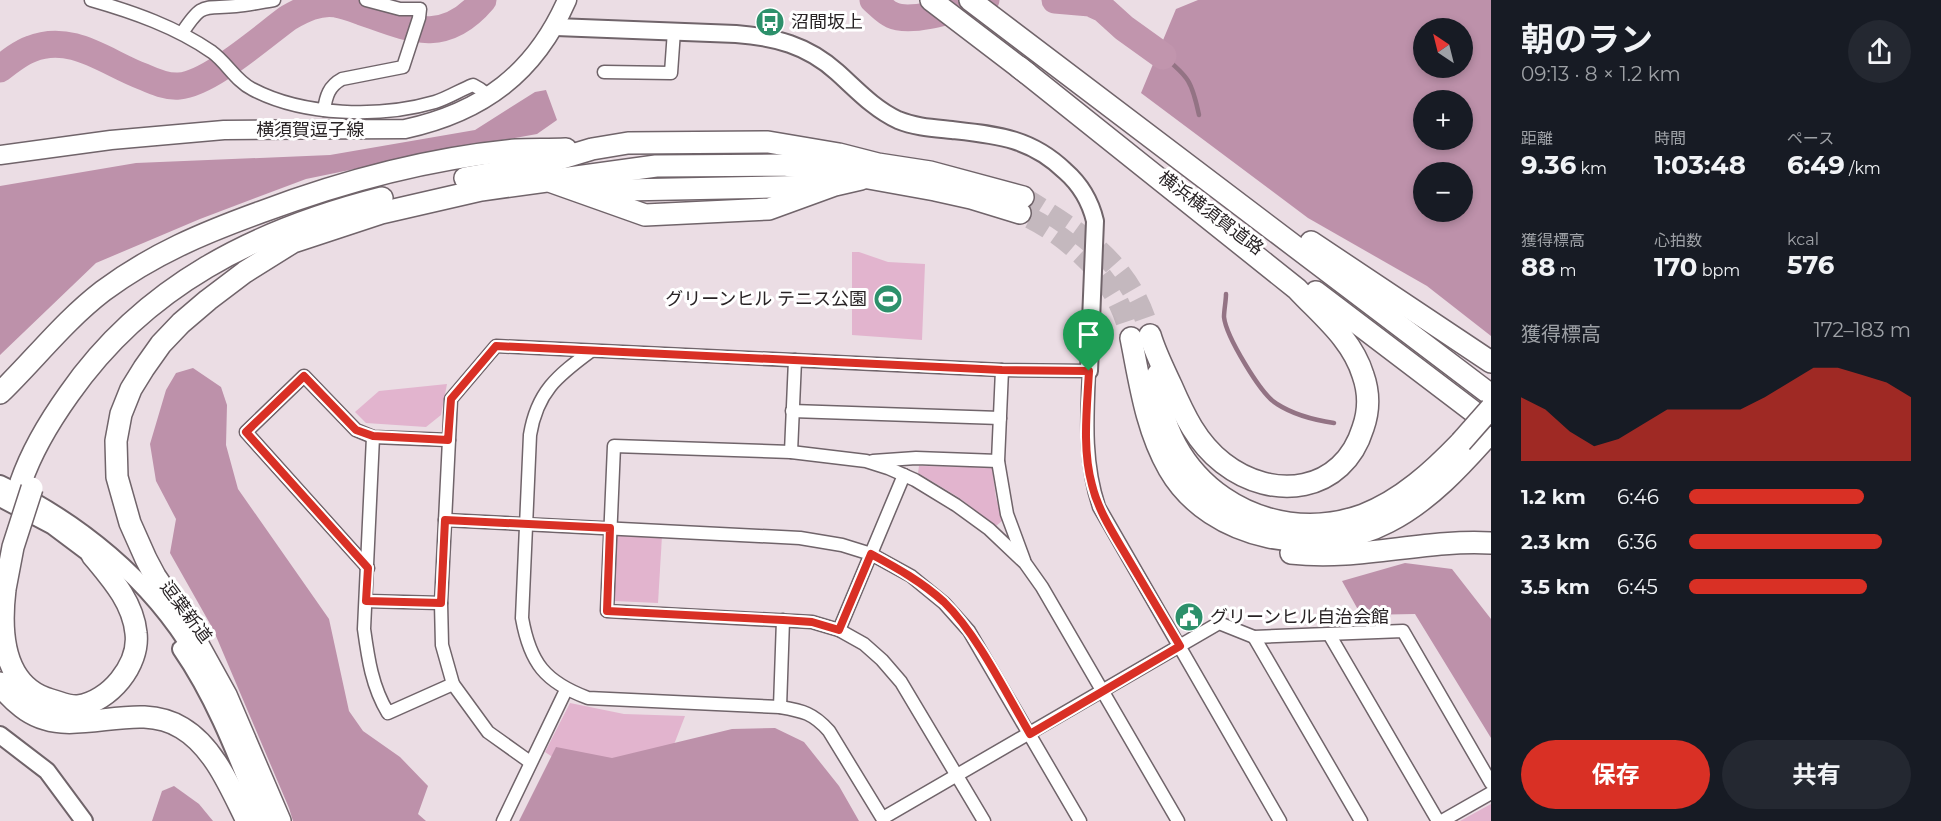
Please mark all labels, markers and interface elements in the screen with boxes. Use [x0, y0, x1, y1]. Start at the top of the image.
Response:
bus stop icon: 沼間坂上 [754, 6, 786, 38]
place label: 沼間坂上 [791, 11, 863, 33]
north arrow [1413, 18, 1473, 78]
map controls [1413, 18, 1473, 222]
text: 朝のラン [1521, 19, 1653, 59]
button: share [1848, 20, 1911, 83]
text: 09:13 · 8 × 1.2 km [1521, 62, 1681, 86]
button: + [1413, 90, 1473, 150]
street label: 横須賀逗子線 [256, 119, 364, 141]
text: 距離 [1521, 129, 1553, 148]
text: 時間 [1654, 129, 1686, 148]
text: ペース [1787, 129, 1834, 148]
text: 9.36 [1521, 149, 1576, 181]
text: 1:03:48 [1654, 149, 1746, 181]
text: 6:49 [1787, 149, 1845, 181]
text: km [1576, 159, 1607, 178]
text: /km [1845, 159, 1881, 178]
button: − [1413, 162, 1473, 222]
street label: 横浜横須賀道路 [1154, 166, 1268, 260]
text: kcal [1787, 230, 1819, 249]
text: 獲得標高 [1521, 231, 1585, 250]
text: 心拍数 [1654, 231, 1702, 250]
text: 576 [1787, 249, 1834, 281]
text: 88 [1521, 251, 1555, 283]
text: 170 [1654, 251, 1697, 283]
text: m [1555, 261, 1577, 280]
text: bpm [1697, 261, 1740, 280]
sports icon: グリーンヒル テニス公園 [872, 283, 904, 315]
place label: グリーンヒル テニス公園 [665, 288, 867, 310]
pin [1063, 309, 1114, 371]
icon: arrive [1072, 318, 1105, 351]
text: 172–183 m [1813, 318, 1911, 342]
text: 獲得標高 [1521, 322, 1601, 346]
text: 1.2 km [1521, 485, 1586, 509]
text: 6:46 [1617, 485, 1659, 509]
text: 2.3 km [1521, 530, 1590, 554]
text: 6:36 [1617, 530, 1657, 554]
text: 3.5 km [1521, 575, 1590, 599]
text: 6:45 [1617, 575, 1658, 599]
street label: 逗葉新道 [156, 577, 216, 647]
public building icon: グリーンヒル自治会館 [1173, 601, 1205, 633]
place label: グリーンヒル自治会館 [1210, 606, 1389, 628]
button: 保存 [1521, 740, 1710, 809]
button: 共有 [1722, 740, 1911, 809]

